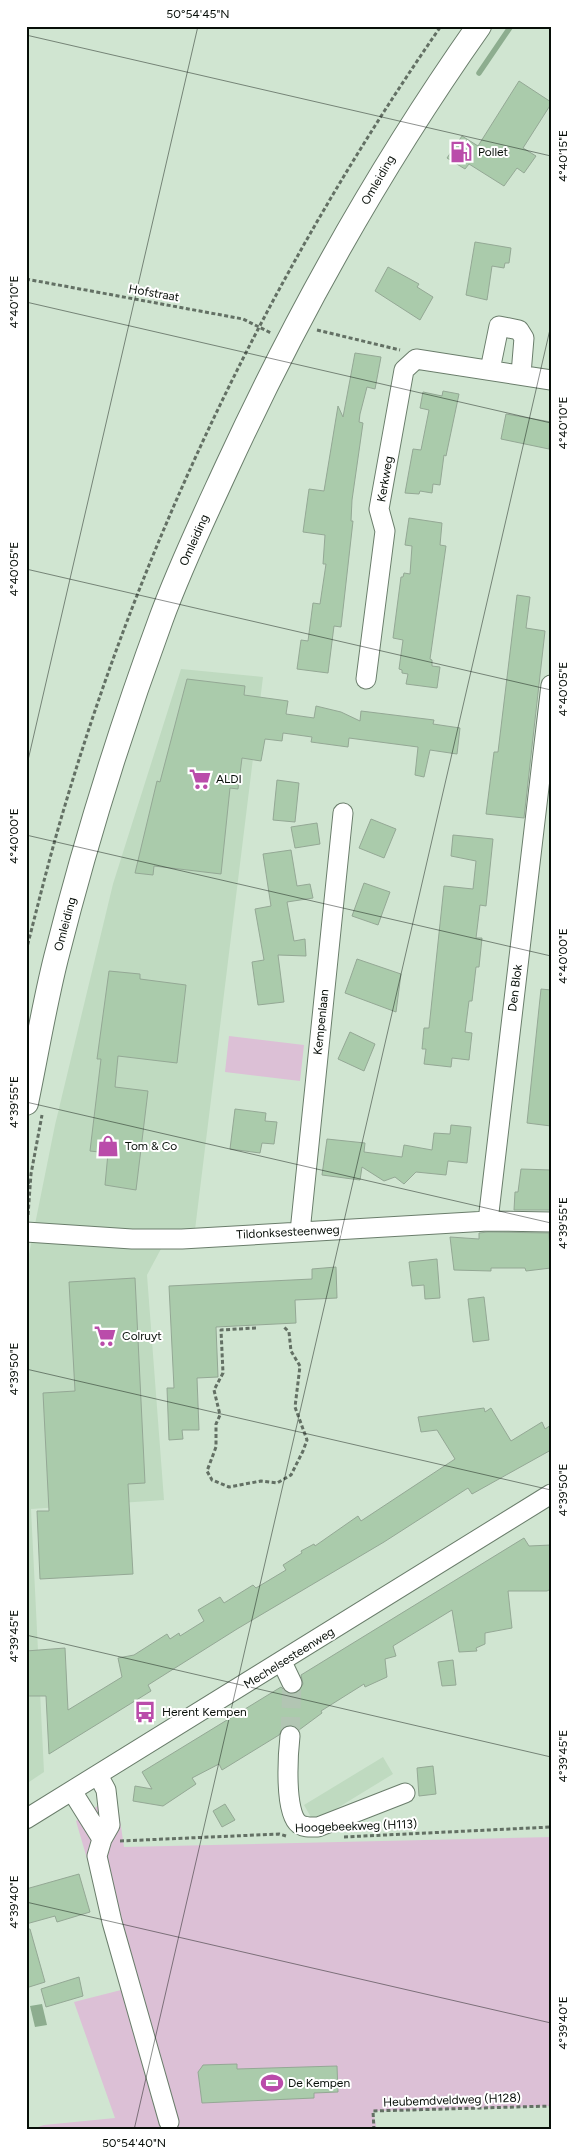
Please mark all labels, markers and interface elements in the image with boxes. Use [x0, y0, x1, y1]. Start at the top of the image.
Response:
text: 50°54'45"N [166, 7, 230, 21]
text: 4°40'15"E [556, 130, 570, 182]
fuel station icon: Pollet [448, 139, 474, 165]
place label: Pollet [478, 145, 509, 159]
street label: Omleiding [358, 153, 398, 207]
text: 4°40'10"E [7, 275, 21, 329]
street label: Hofstraat [127, 282, 181, 304]
text: 4°40'10"E [556, 396, 570, 450]
street label: Kerkweg [374, 455, 396, 503]
street label: Omleiding [176, 512, 212, 568]
text: 4°40'05"E [7, 542, 21, 596]
text: 4°40'05"E [556, 662, 570, 716]
supermarket icon: ALDI [187, 766, 213, 792]
place label: ALDI [216, 772, 242, 786]
text: 4°40'00"E [7, 808, 21, 864]
street label: Omleiding [51, 896, 79, 952]
text: 4°40'00"E [556, 928, 570, 984]
street label: Den Blok [505, 964, 525, 1012]
street label: Kempenlaan [311, 988, 331, 1056]
text: 4°39'55"E [7, 1076, 21, 1128]
shop icon: Tom & Co [95, 1133, 121, 1159]
place label: Tom & Co [125, 1139, 177, 1153]
text: 4°39'55"E [556, 1197, 570, 1249]
street label: Tildonksesteenweg [236, 1222, 340, 1242]
supermarket icon: Colruyt [92, 1323, 118, 1349]
place label: Colruyt [122, 1329, 162, 1343]
text: 4°39'50"E [7, 1342, 21, 1396]
text: 4°39'50"E [556, 1463, 570, 1517]
text: 4°39'45"E [7, 1610, 21, 1662]
street label: Mechelsesteenweg [241, 1625, 337, 1691]
bus stop icon: Herent Kempen [132, 1699, 158, 1725]
place label: Herent Kempen [162, 1705, 247, 1719]
text: 4°39'45"E [556, 1730, 570, 1782]
street label: Hoogebeekweg (H113) [295, 1817, 417, 1835]
text: 4°39'40"E [7, 1875, 21, 1929]
text: 4°39'40"E [556, 1996, 570, 2050]
sports icon: De Kempen [259, 2070, 285, 2096]
place label: De Kempen [288, 2076, 350, 2090]
street label: Heubemdveldweg (H128) [383, 2091, 521, 2109]
text: 50°54'40"N [102, 2136, 166, 2150]

